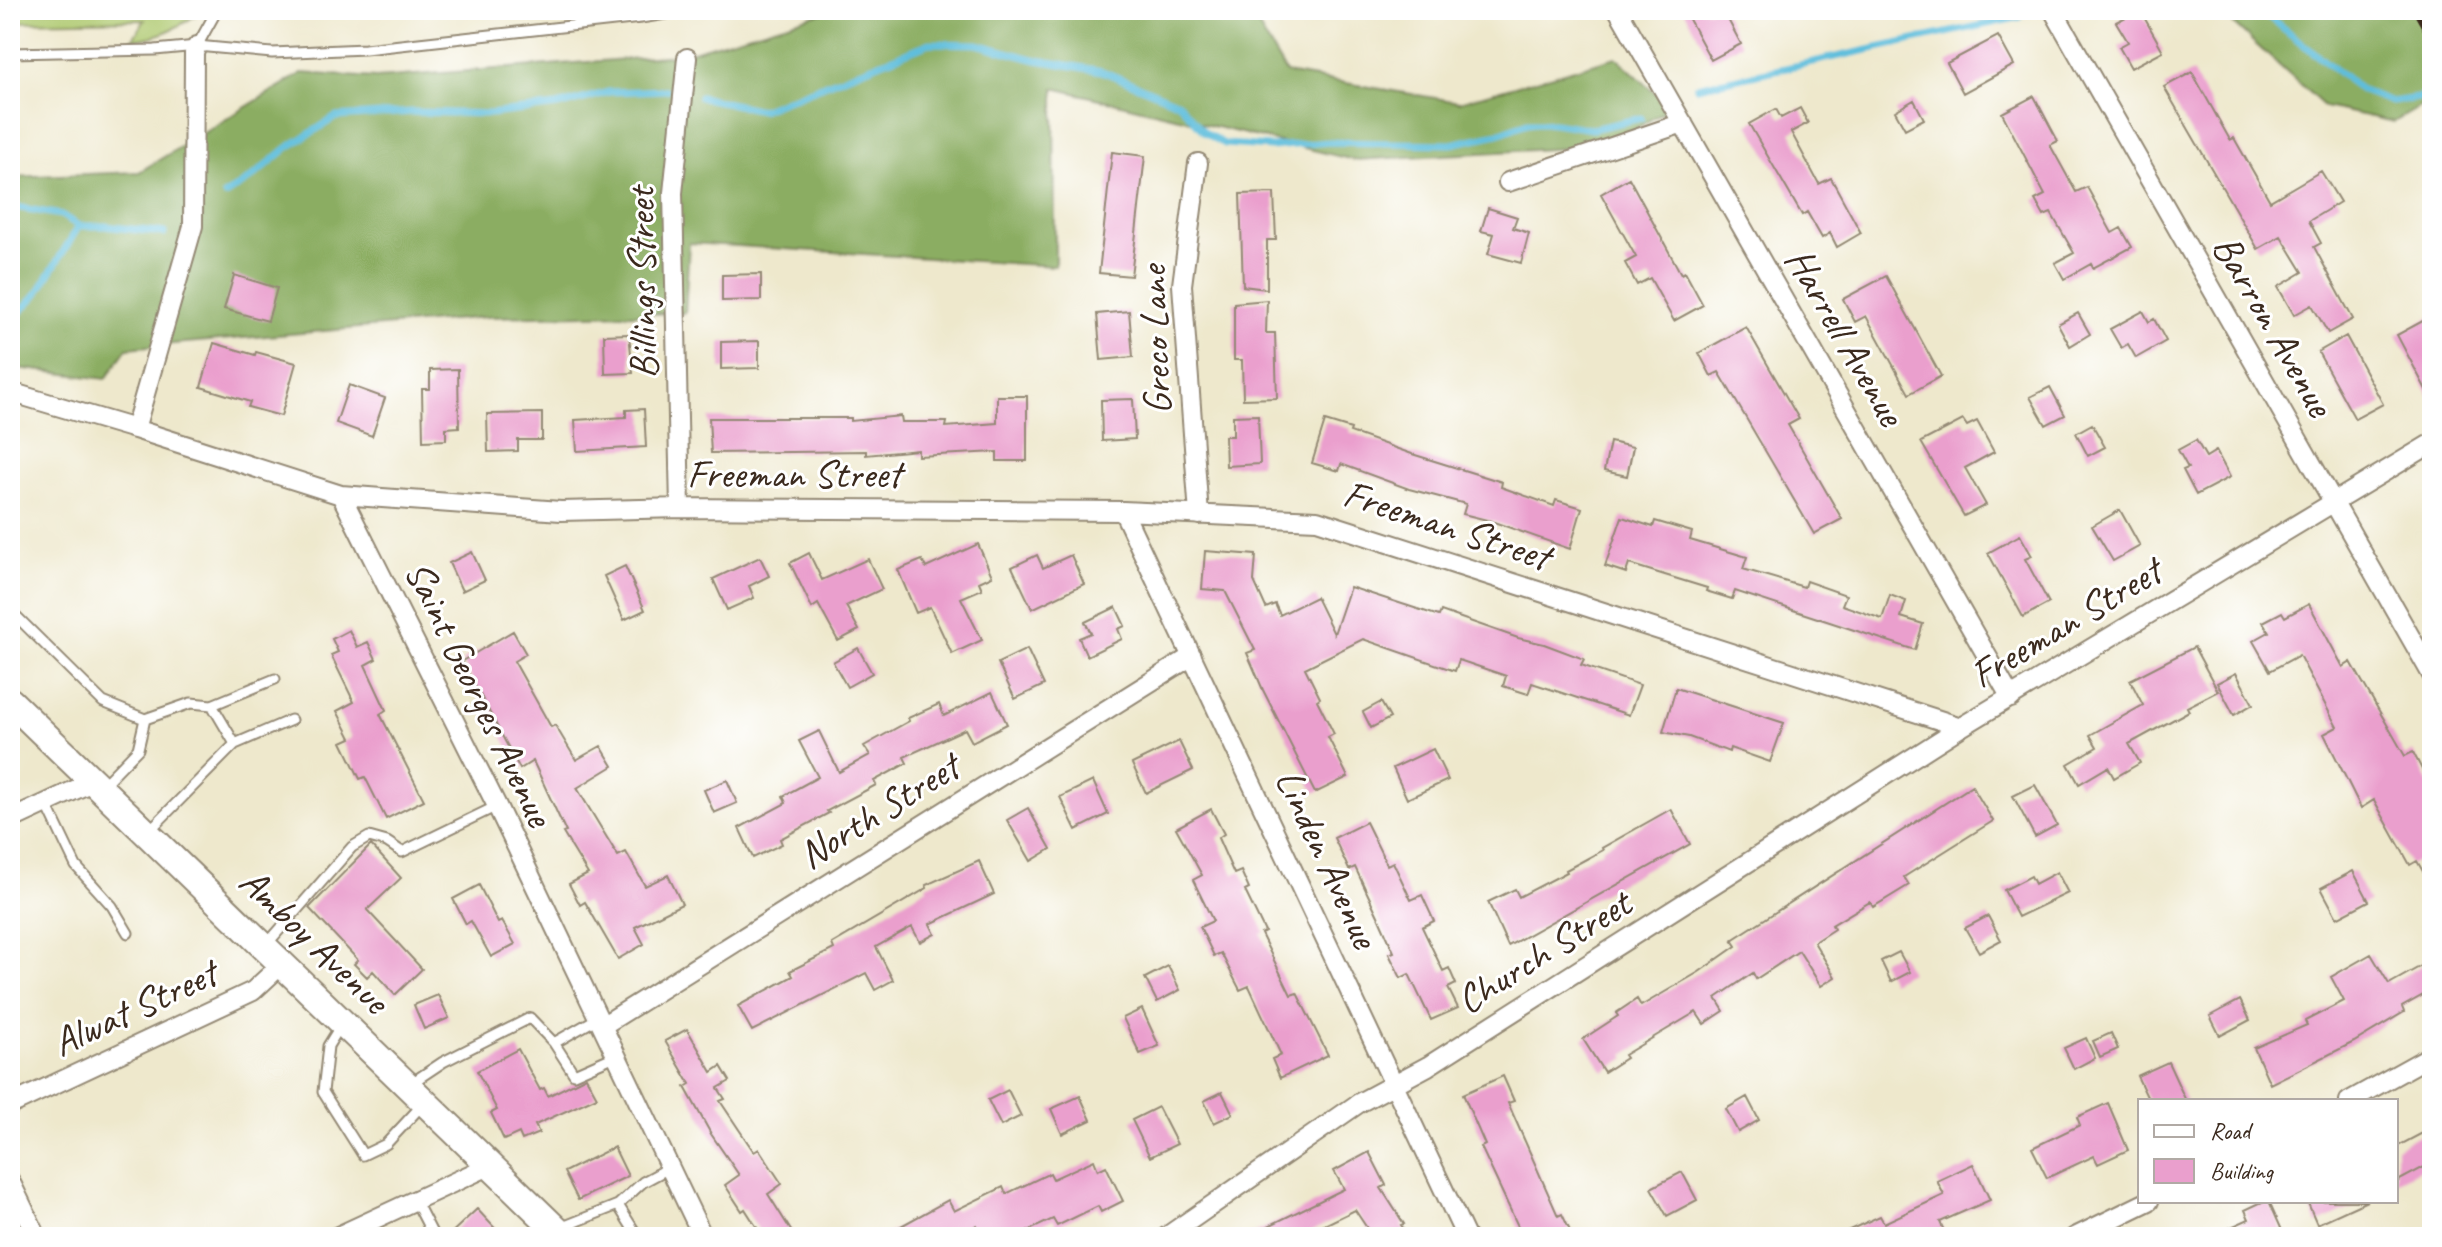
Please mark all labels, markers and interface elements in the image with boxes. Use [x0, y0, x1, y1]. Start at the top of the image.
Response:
street label: Billings Street [615, 183, 669, 379]
street label: Barron Avenue [2201, 226, 2346, 428]
street label: Harrell Avenue [1774, 239, 1918, 437]
street label: Greco Lane [1127, 262, 1183, 415]
street label: Freeman Street [687, 449, 907, 499]
street label: Freeman Street [1337, 468, 1562, 584]
street label: Freeman Street [1961, 543, 2175, 699]
street label: Saint Georges Avenue [393, 553, 566, 837]
street label: North Street [789, 739, 973, 880]
street label: Linden Avenue [1264, 761, 1391, 958]
street label: Amboy Avenue [229, 857, 402, 1027]
street label: Church Street [1447, 877, 1643, 1025]
street label: Alwat Street [45, 946, 230, 1068]
legend [2138, 1099, 2398, 1203]
text: Road [2210, 1116, 2254, 1146]
text: Building [2210, 1156, 2275, 1186]

